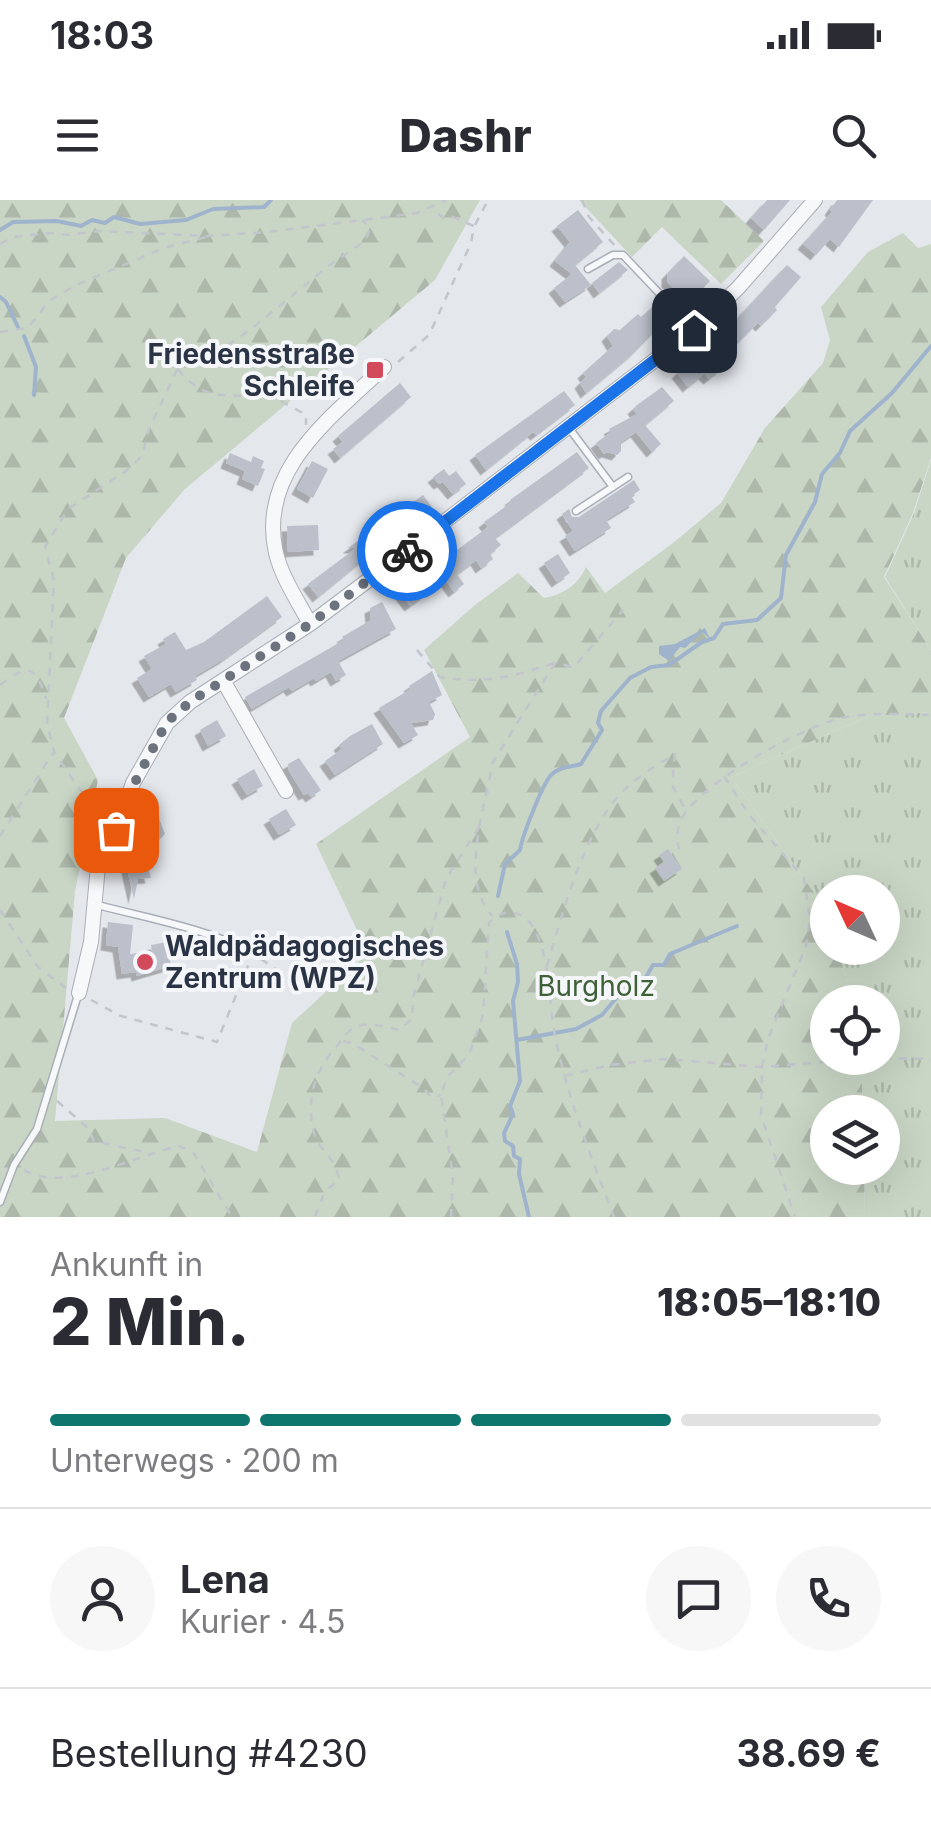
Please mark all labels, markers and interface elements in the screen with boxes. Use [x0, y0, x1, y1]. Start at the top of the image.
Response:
text: 18:03 [50, 12, 154, 58]
icon: menu [50, 108, 105, 163]
text: Dashr [399, 108, 532, 163]
icon: search [826, 108, 881, 163]
pin [652, 288, 737, 373]
icon: home [667, 303, 722, 358]
place label: Friedensstraße Schleife [148, 337, 355, 403]
marker: Friedensstraße Schleife [364, 359, 386, 381]
courier [357, 501, 457, 601]
icon: bike [380, 524, 435, 579]
pin [74, 788, 159, 873]
icon: bag [89, 803, 144, 858]
north arrow [810, 875, 900, 965]
map controls [810, 875, 900, 1185]
place label: Waldpädagogisches Zentrum (WPZ) [165, 929, 444, 995]
marker: Waldpädagogisches Zentrum (WPZ) [134, 951, 156, 973]
park label: Burgholz [537, 969, 655, 1003]
button: locate [810, 985, 900, 1075]
button: layers [810, 1095, 900, 1185]
text: Ankunft in [50, 1245, 203, 1284]
text: 18:05–18:10 [657, 1279, 881, 1325]
text: 2 Min. [50, 1282, 250, 1361]
text: Unterwegs · 200 m [50, 1441, 339, 1480]
button: person [50, 1546, 155, 1651]
button: chat [646, 1546, 751, 1651]
button: phone [776, 1546, 881, 1651]
text: Lena [180, 1556, 270, 1602]
text: Kurier · 4.5 [180, 1602, 345, 1641]
text: Bestellung #4230 [50, 1730, 368, 1776]
text: 38.69 € [737, 1730, 881, 1776]

